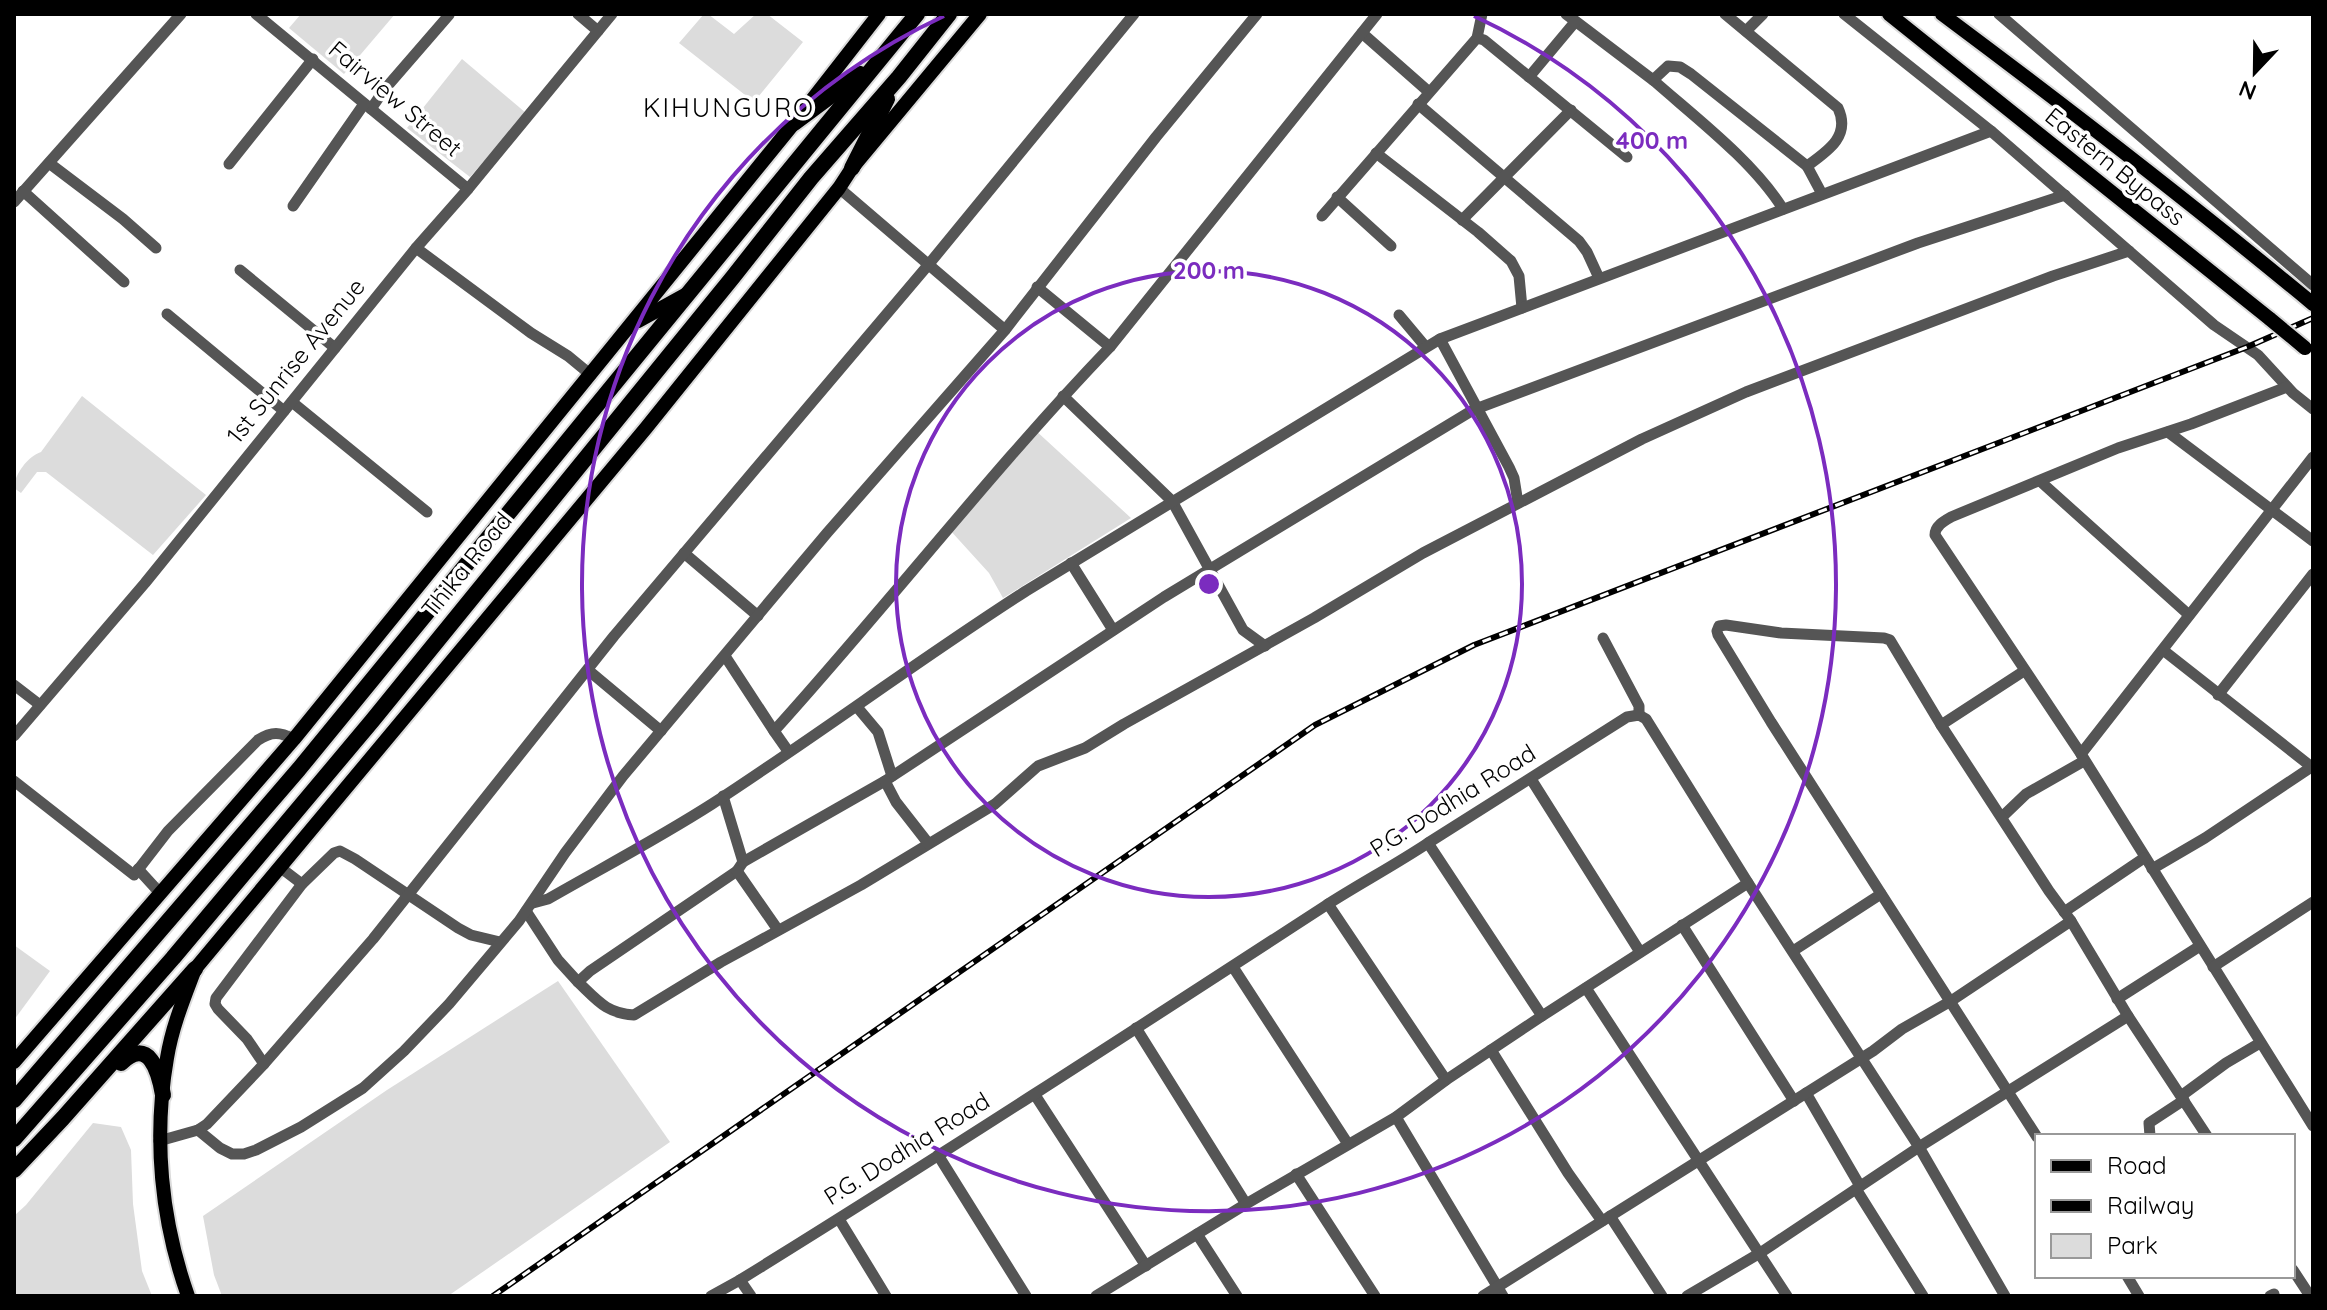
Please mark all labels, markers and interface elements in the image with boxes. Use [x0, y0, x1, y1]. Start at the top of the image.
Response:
north arrow [2215, 32, 2295, 112]
street label: Fairview Street [323, 34, 468, 163]
text: N [2235, 75, 2260, 107]
district label: KIHUNGURO [643, 91, 815, 124]
street label: Eastern Bypass [2040, 101, 2192, 232]
text: 400 m [1616, 125, 1688, 155]
text: 200 m [1173, 255, 1245, 285]
street label: 1st Sunrise Avenue [219, 272, 371, 449]
street label: Thika Road [415, 506, 518, 623]
centre of rings [1195, 570, 1223, 598]
street label: P.G. Dodhia Road [1364, 737, 1541, 863]
street label: P.G. Dodhia Road [818, 1085, 995, 1211]
legend [2035, 1134, 2295, 1278]
text: Road [2107, 1150, 2167, 1180]
text: Railway [2107, 1190, 2194, 1220]
text: Park [2107, 1230, 2158, 1260]

